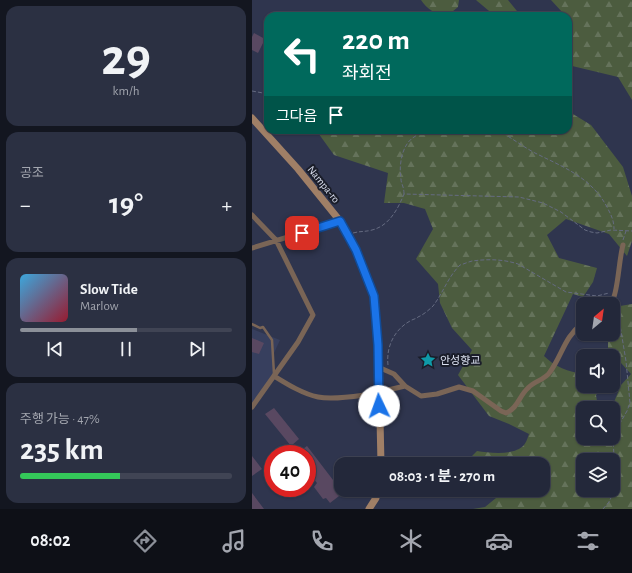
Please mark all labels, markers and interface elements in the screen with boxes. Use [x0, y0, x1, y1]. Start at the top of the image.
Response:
text: 220 m [342, 27, 410, 55]
icon: left [276, 28, 328, 80]
text: 29 [101, 32, 151, 84]
text: 좌회전 [342, 65, 392, 83]
text: km/h [113, 85, 139, 98]
icon: arrive [325, 104, 347, 126]
text: 그다음 [276, 109, 317, 124]
street label: Nampa-ro [305, 164, 342, 205]
text: 공조 [20, 167, 44, 180]
text: 19° [109, 189, 143, 219]
text: − [20, 194, 31, 216]
text: + [221, 194, 232, 216]
pin [285, 216, 319, 250]
icon: arrive [291, 222, 313, 244]
text: Slow Tide [80, 282, 138, 297]
north arrow [576, 297, 620, 341]
map controls [576, 297, 620, 497]
text: Marlow [80, 300, 118, 313]
icon: previous [44, 338, 66, 360]
icon: pause [115, 338, 137, 360]
icon: next [186, 338, 208, 360]
button: sound [576, 349, 620, 393]
place icon: 안성향교 [419, 351, 437, 369]
place label: 안성향교 [440, 355, 480, 366]
position arrow [358, 385, 400, 427]
button: search [576, 401, 620, 445]
text: 주행 가능 · 47% [20, 413, 100, 426]
text: 235 km [20, 435, 104, 465]
speed limit sign: 40 [264, 445, 316, 497]
button: layers [576, 453, 620, 497]
text: 08:03 · 1 분 · 270 m [389, 469, 495, 484]
icon: directions [131, 527, 159, 555]
icon: music [220, 527, 248, 555]
icon: phone [308, 527, 336, 555]
icon: climate [397, 527, 425, 555]
icon: car [485, 527, 513, 555]
icon: filters [574, 527, 602, 555]
text: 08:02 [30, 532, 71, 550]

